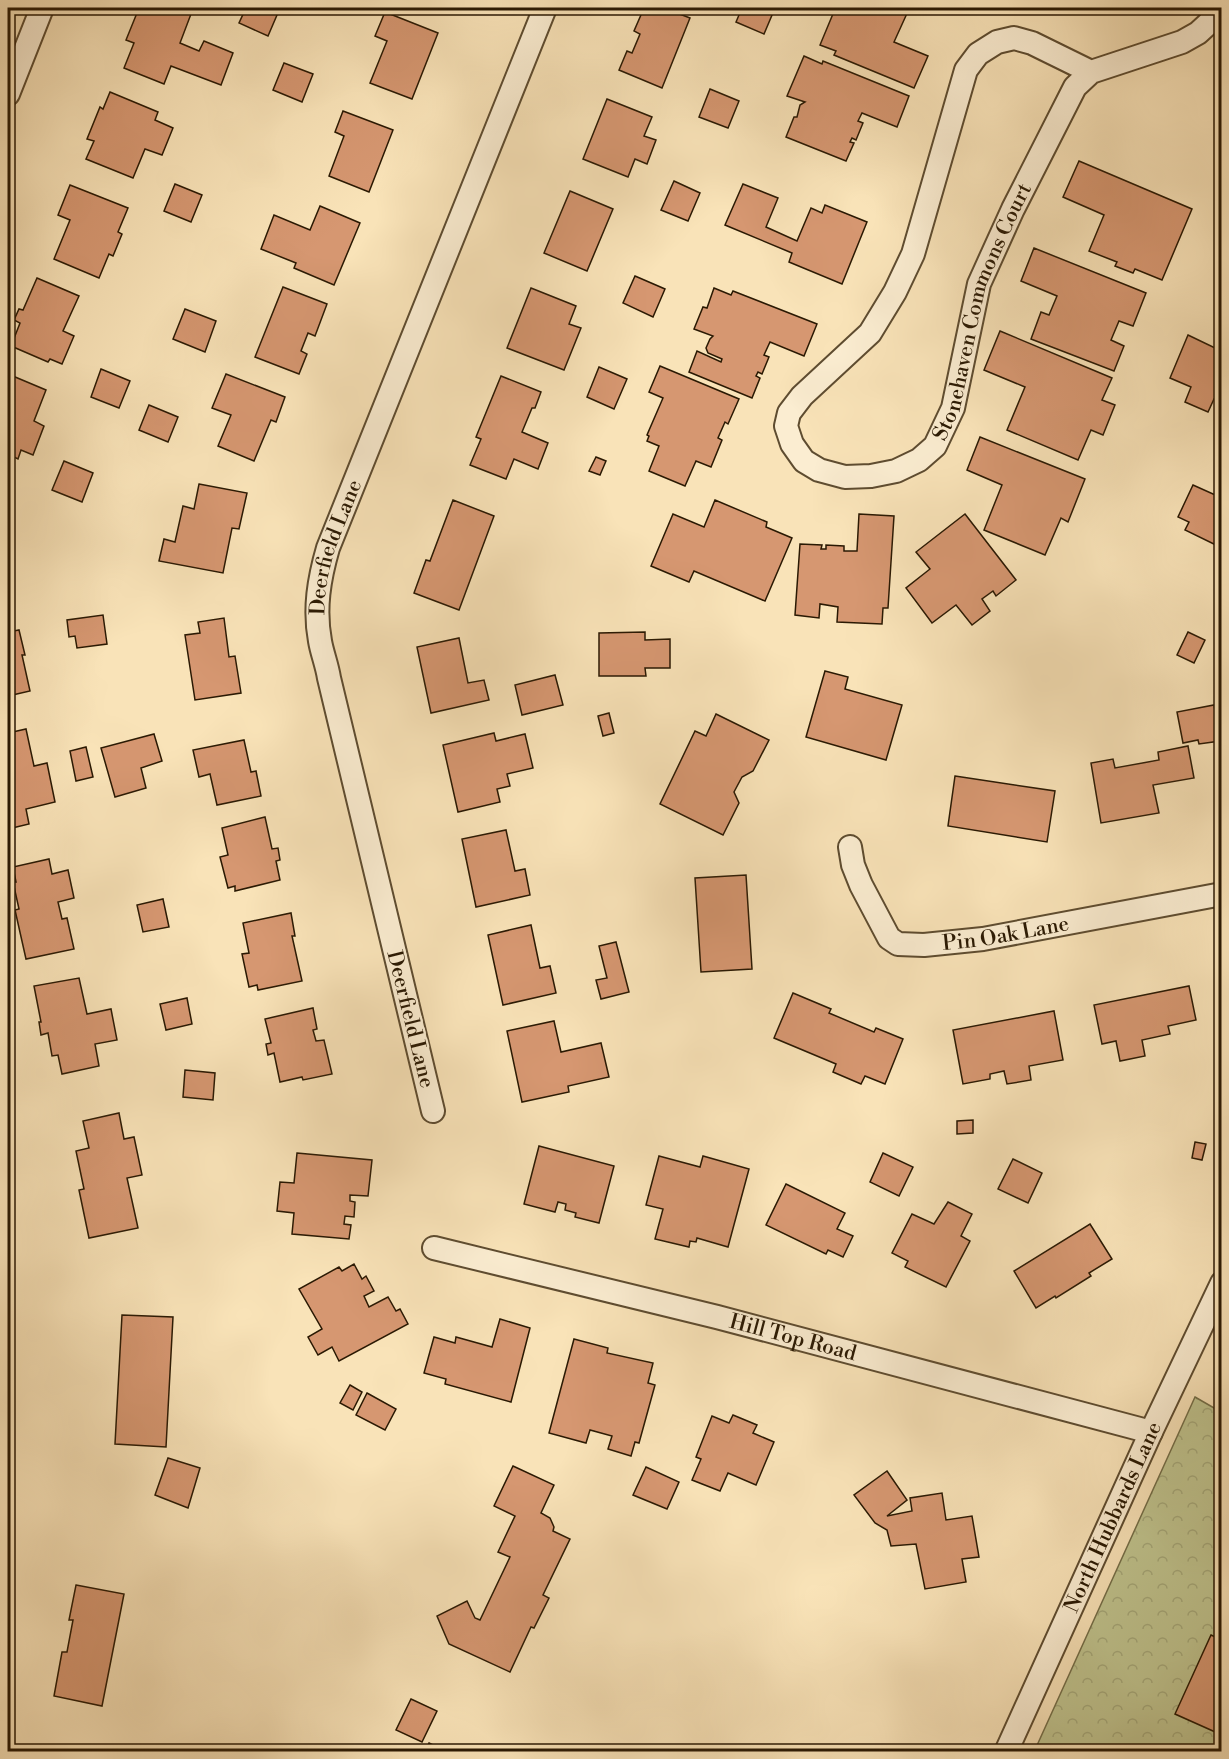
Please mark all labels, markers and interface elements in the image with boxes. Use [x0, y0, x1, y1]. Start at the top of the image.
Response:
street label: Stonehaven Commons Court [927, 178, 1038, 445]
street label: Deerfield Lane [305, 476, 368, 615]
street label: Pin Oak Lane [941, 911, 1071, 957]
street label: Deerfield Lane [380, 948, 440, 1091]
street label: Hill Top Road [726, 1309, 859, 1367]
street label: North Hubbards Lane [1059, 1418, 1168, 1617]

